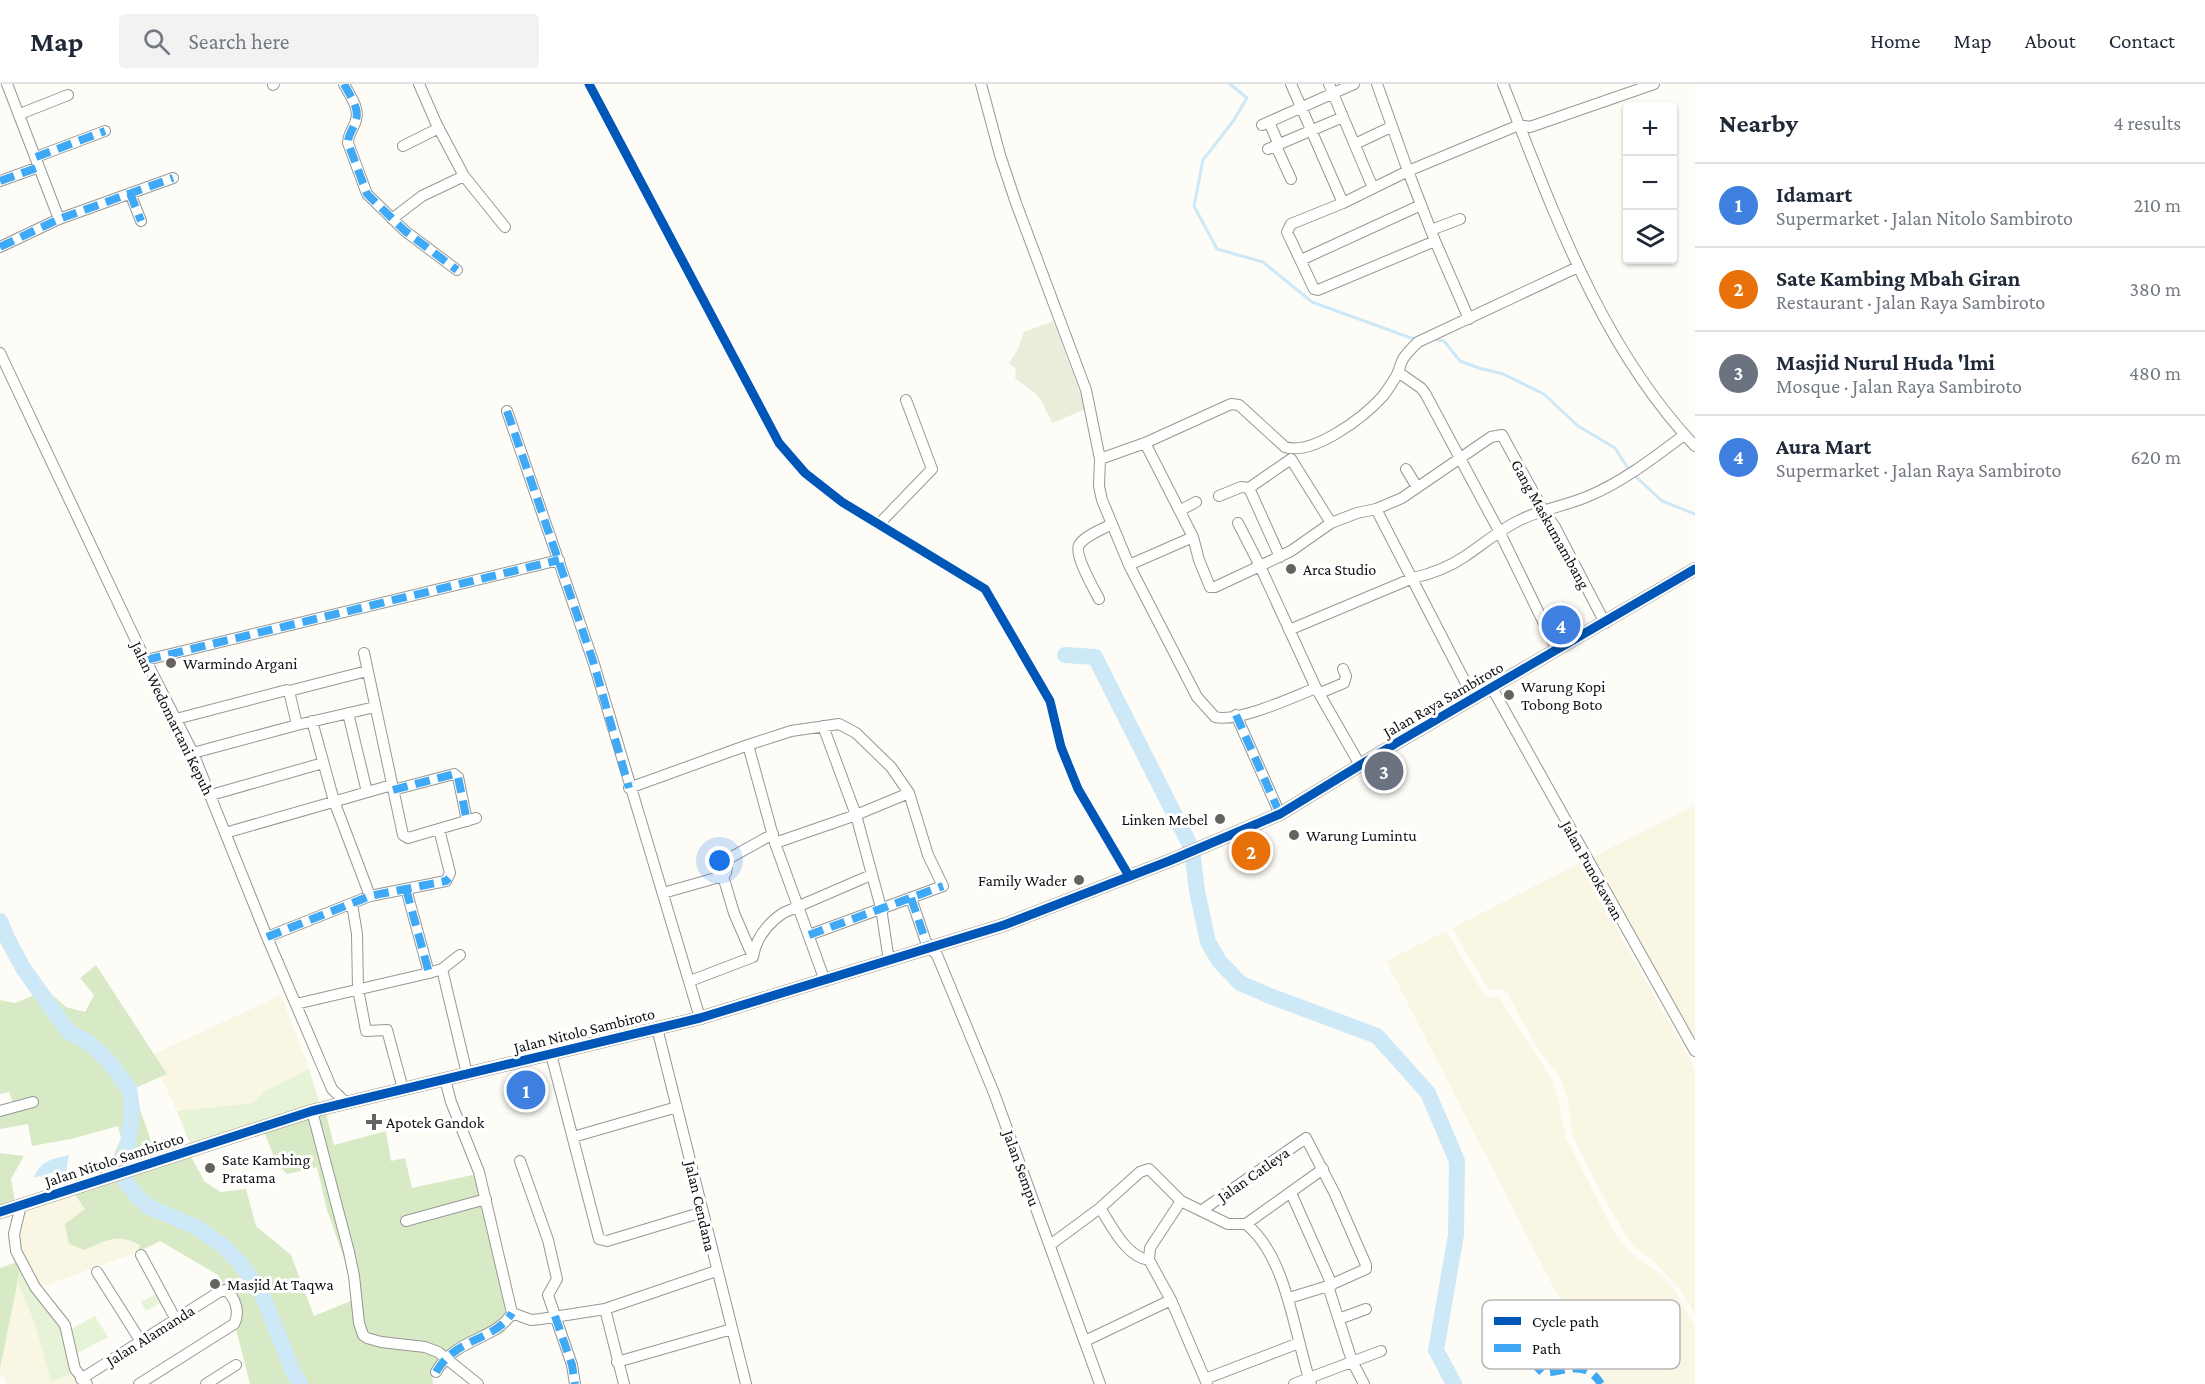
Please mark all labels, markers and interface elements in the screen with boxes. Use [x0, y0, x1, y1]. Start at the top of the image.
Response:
search box [119, 14, 539, 68]
icon: search [140, 25, 173, 58]
text: Map [30, 26, 83, 57]
text: Search here [188, 29, 289, 54]
text: Home [1870, 29, 1920, 53]
text: Map [1953, 29, 1992, 53]
text: About [2025, 29, 2076, 53]
text: Contact [2109, 29, 2175, 53]
map controls [1623, 102, 1677, 264]
button: + [1623, 102, 1677, 156]
text: Nearby [1719, 109, 1798, 138]
text: 4 results [2114, 112, 2181, 134]
button: − [1623, 156, 1677, 210]
text: Idamart [1776, 182, 1852, 207]
text: 1 [1735, 194, 1742, 216]
text: 210 m [2134, 194, 2181, 216]
text: Supermarket · Jalan Nitolo Sambiroto [1776, 207, 2073, 229]
button: layers [1623, 210, 1677, 264]
text: Sate Kambing Mbah Giran [1776, 266, 2020, 291]
text: 2 [1733, 278, 1744, 300]
text: 380 m [2130, 278, 2181, 300]
text: Restaurant · Jalan Raya Sambiroto [1776, 291, 2045, 313]
text: Masjid Nurul Huda 'lmi [1776, 350, 1995, 375]
text: 3 [1734, 362, 1743, 384]
text: 480 m [2129, 362, 2181, 384]
text: Mosque · Jalan Raya Sambiroto [1776, 375, 2022, 397]
text: Aura Mart [1776, 434, 1871, 459]
text: 4 [1733, 446, 1744, 468]
text: 620 m [2131, 446, 2181, 468]
street label: Gang Maskumambang [1507, 457, 1593, 592]
text: Supermarket · Jalan Raya Sambiroto [1776, 459, 2061, 481]
place label: Arca Studio [1303, 561, 1376, 578]
marker: Arca Studio [1284, 562, 1298, 576]
pin: 4 [1542, 602, 1580, 648]
street label: Jalan Wedomartani Kepuh [126, 637, 217, 799]
place label: Warmindo Argani [183, 655, 297, 673]
marker: Warmindo Argani [164, 656, 178, 670]
street label: Jalan Raya Sambiroto [1379, 658, 1507, 743]
place label: Warung Kopi Tobong Boto [1521, 678, 1605, 714]
marker: Warung Kopi Tobong Boto [1502, 688, 1516, 702]
pin: 3 [1364, 748, 1404, 794]
place label: Linken Mebel [1121, 811, 1208, 828]
marker: Linken Mebel [1213, 812, 1227, 826]
street label: Jalan Punokawan [1556, 816, 1627, 924]
place label: Warung Lumintu [1306, 827, 1417, 845]
pin: 2 [1232, 828, 1270, 873]
marker: Warung Lumintu [1287, 828, 1301, 842]
your location [705, 846, 734, 875]
place label: Family Wader [978, 872, 1067, 890]
marker: Family Wader [1072, 873, 1086, 887]
street label: Jalan Nitolo Sambiroto [510, 1005, 657, 1058]
pin: 1 [506, 1068, 546, 1112]
place label: Apotek Gandok [386, 1114, 485, 1132]
marker: Apotek Gandok [367, 1115, 381, 1129]
street label: Jalan Sempu [998, 1126, 1043, 1209]
street label: Jalan Nitolo Sambiroto [41, 1129, 186, 1192]
street label: Jalan Catleya [1213, 1143, 1293, 1207]
place label: Sate Kambing Pratama [222, 1151, 310, 1186]
street label: Jalan Cendana [680, 1157, 719, 1254]
marker: Sate Kambing Pratama [203, 1161, 217, 1175]
place label: Masjid At Taqwa [227, 1276, 334, 1294]
marker: Masjid At Taqwa [208, 1277, 222, 1291]
legend [1482, 1300, 1680, 1369]
street label: Jalan Alamanda [101, 1301, 199, 1371]
text: Cycle path [1532, 1313, 1599, 1331]
text: Path [1532, 1340, 1562, 1357]

